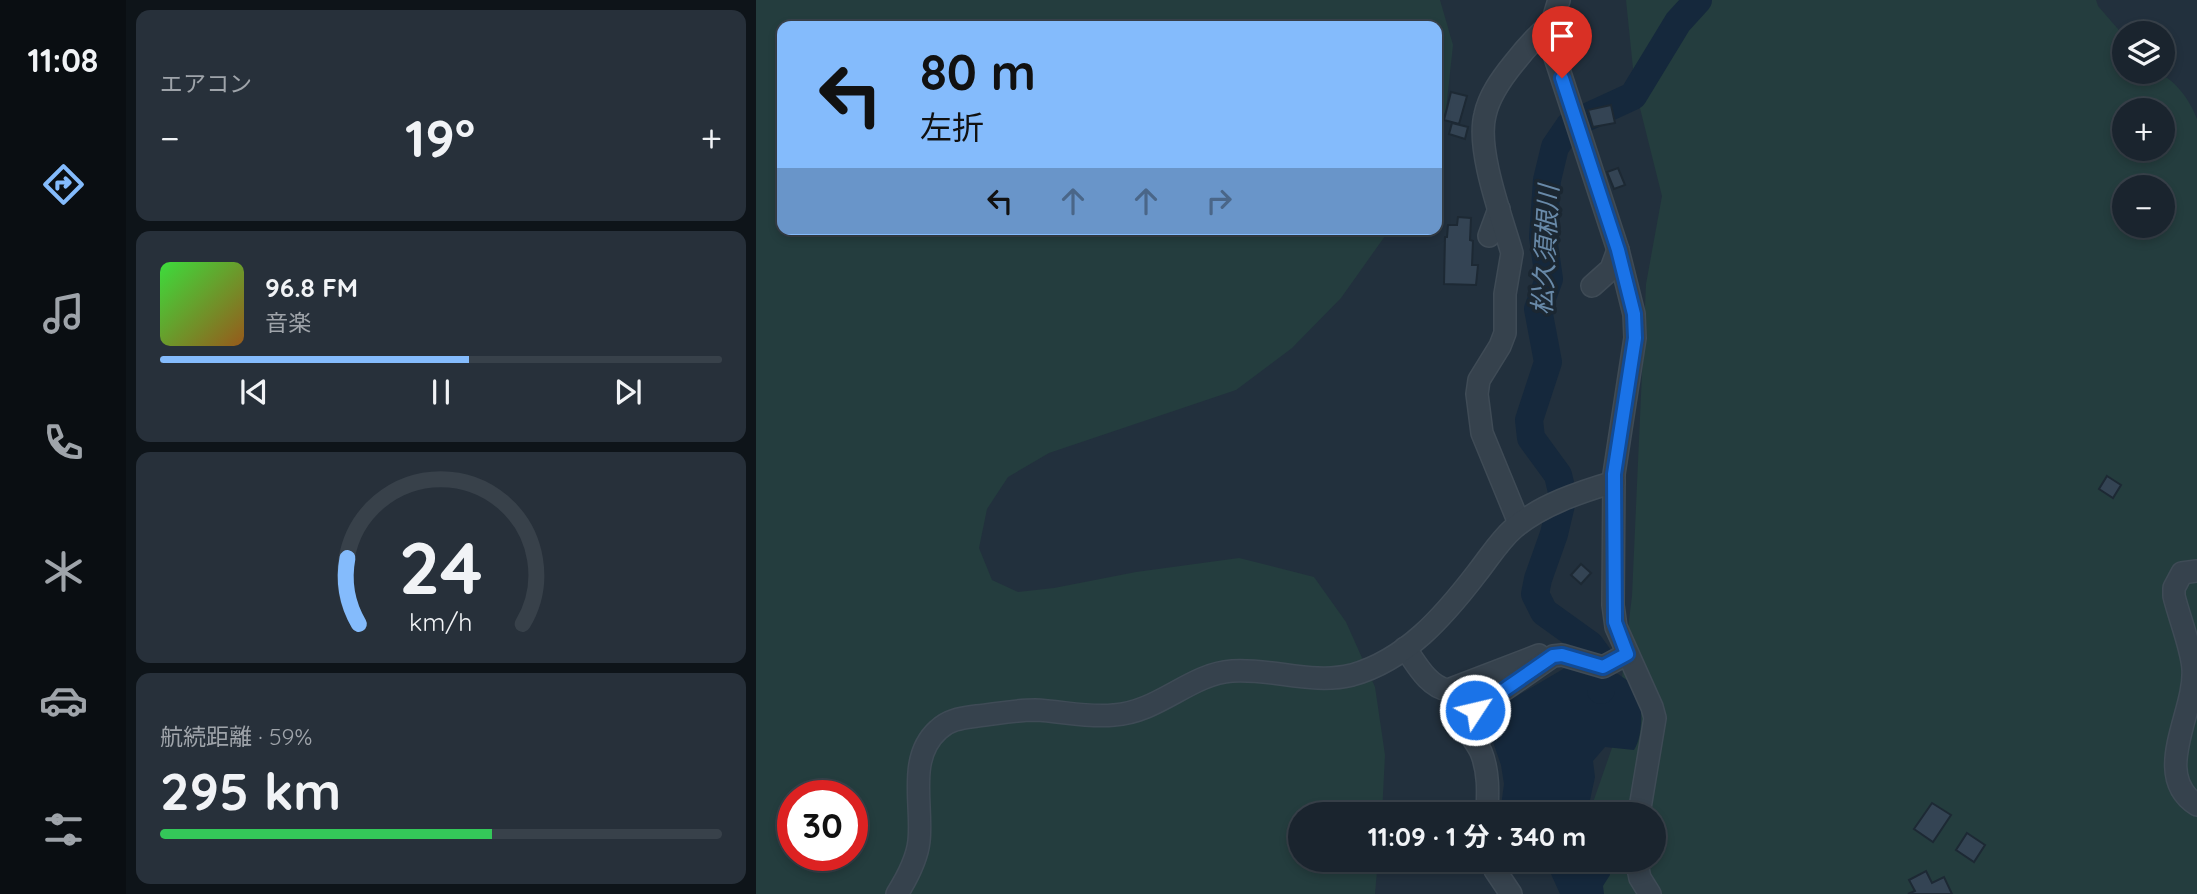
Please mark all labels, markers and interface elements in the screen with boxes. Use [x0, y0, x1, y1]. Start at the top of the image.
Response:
pin [1532, 6, 1592, 78]
icon: arrive [1543, 17, 1581, 55]
map controls [2112, 21, 2175, 238]
button: layers [2112, 21, 2175, 84]
text: 11:08 [28, 40, 98, 80]
text: 80 m [920, 41, 1036, 102]
icon: left [805, 49, 896, 140]
text: エアコン [160, 69, 252, 98]
button: + [2112, 98, 2175, 161]
text: 19° [405, 105, 475, 170]
text: 左折 [920, 107, 984, 147]
text: − [160, 114, 180, 162]
text: + [701, 114, 722, 162]
icon: directions [39, 160, 88, 209]
button: − [2112, 175, 2175, 238]
water label: 松久須根川 [1525, 181, 1565, 316]
icon: left [981, 182, 1019, 220]
icon: ahead [1054, 182, 1092, 220]
icon: ahead [1127, 182, 1165, 220]
icon: right [1200, 182, 1238, 220]
text: 96.8 FM [265, 271, 358, 304]
icon: music [39, 289, 88, 338]
text: 音楽 [265, 308, 311, 337]
icon: previous [235, 373, 273, 411]
icon: pause [422, 373, 460, 411]
icon: next [609, 373, 647, 411]
icon: phone [39, 418, 88, 467]
text: 24 [399, 521, 483, 612]
icon: climate [39, 547, 88, 596]
text: km/h [409, 605, 473, 636]
position arrow [1438, 673, 1512, 747]
icon: car [39, 676, 88, 725]
text: 航続距離 · 59% [160, 722, 312, 751]
text: 295 km [160, 758, 341, 823]
speed limit sign: 30 [777, 780, 868, 871]
icon: filters [39, 805, 88, 854]
text: 11:09 · 1 分 · 340 m [1368, 820, 1586, 853]

